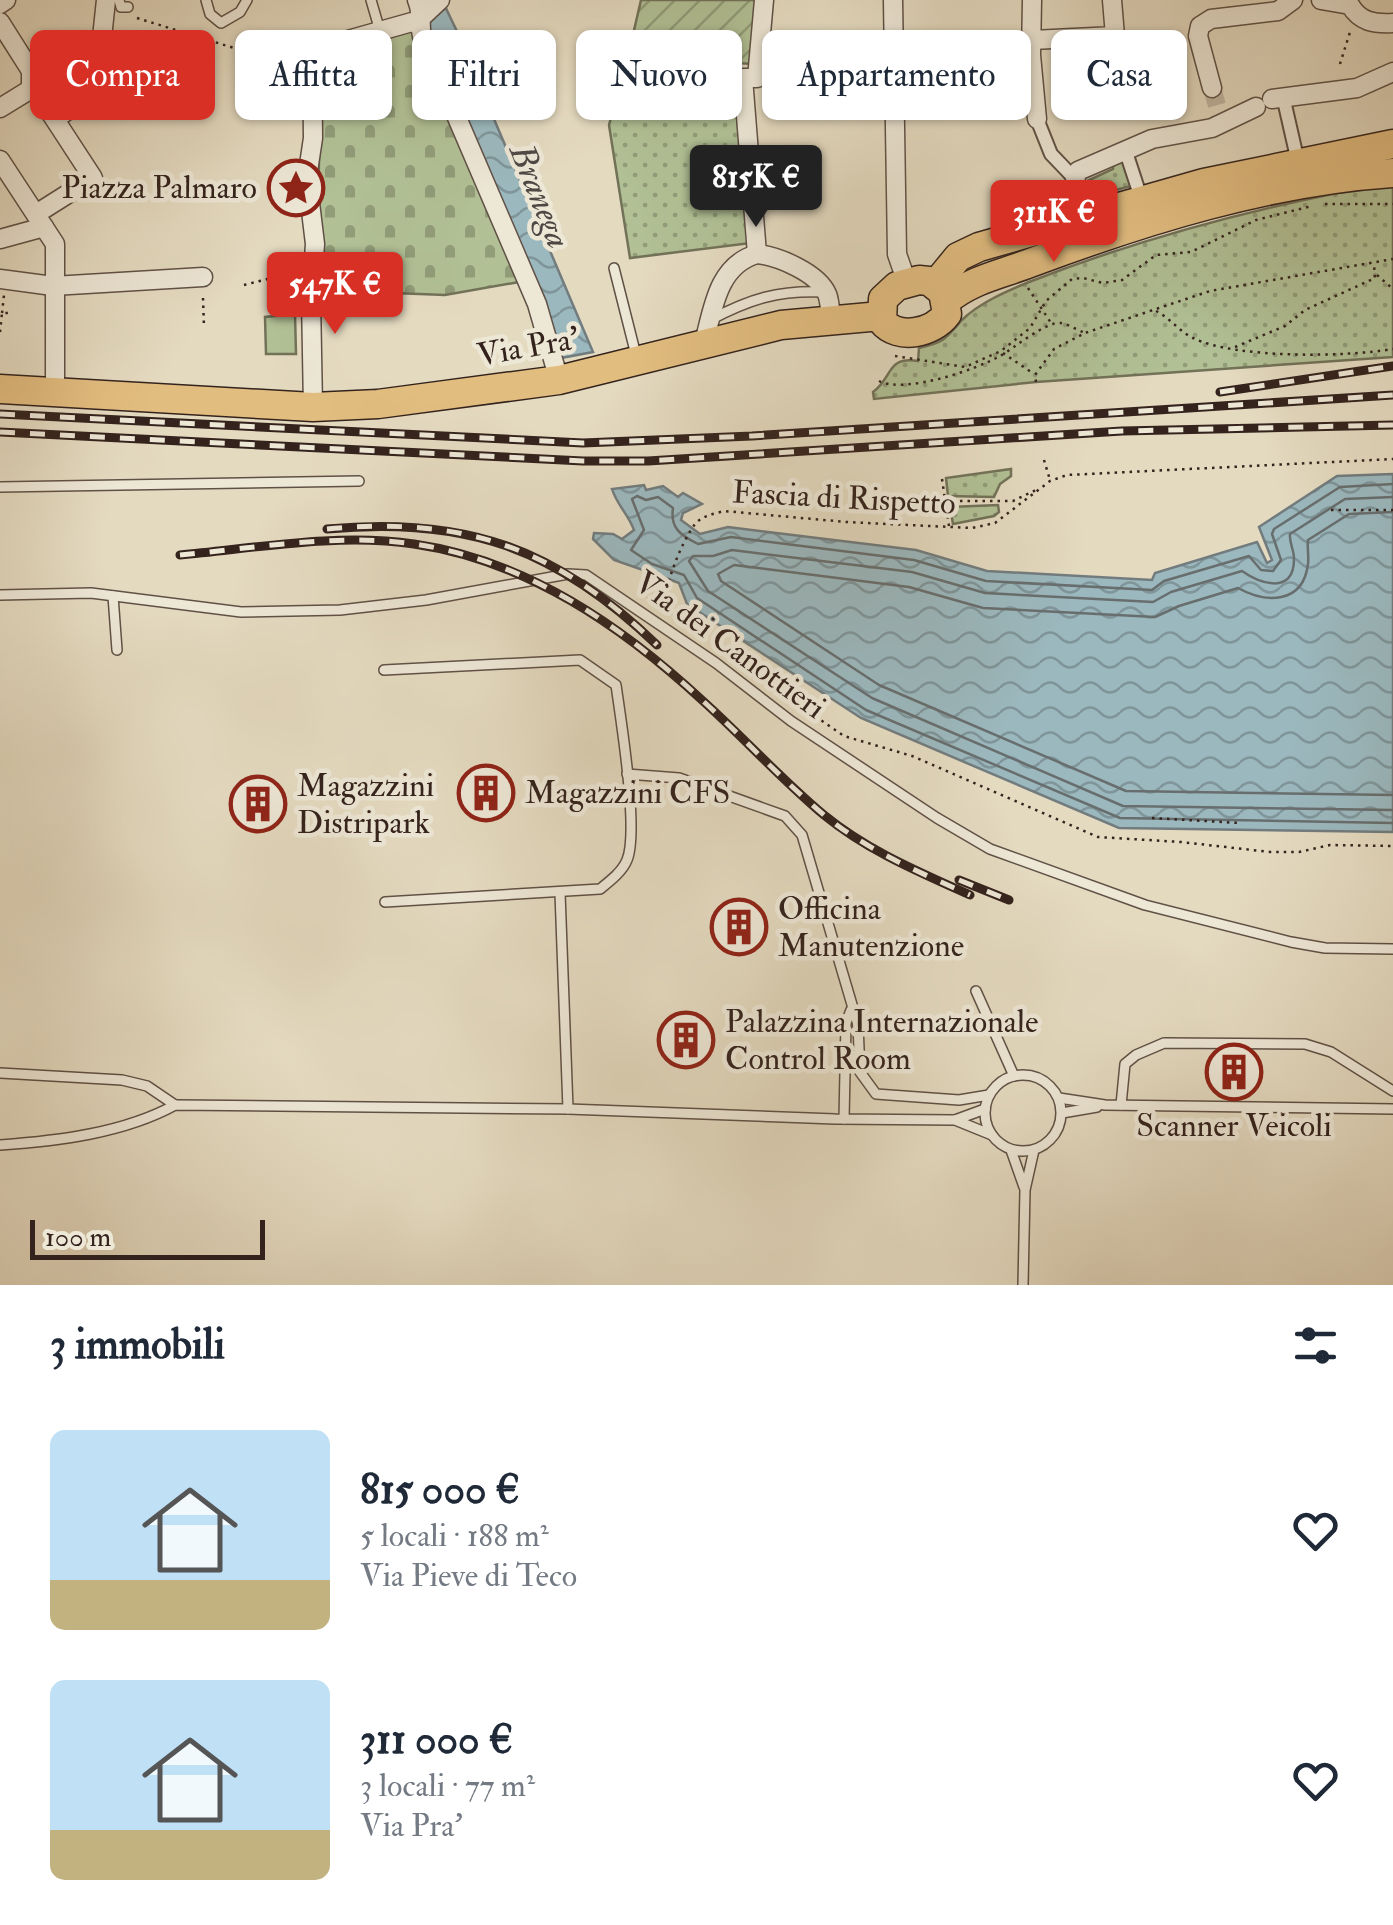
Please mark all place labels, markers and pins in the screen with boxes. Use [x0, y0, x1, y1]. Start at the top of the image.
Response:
pin: 815K € [675, 145, 837, 230]
place icon: Piazza Palmaro [266, 158, 326, 218]
place label: Piazza Palmaro [61, 168, 257, 208]
pin: 311K € [973, 180, 1135, 265]
pin: 547K € [254, 252, 416, 337]
building icon: Magazzini CFS [456, 763, 516, 823]
place label: Magazzini Distripark [297, 766, 434, 843]
place label: Magazzini CFS [525, 773, 730, 813]
building icon: Magazzini Distripark [228, 774, 288, 834]
place label: Officina Manutenzione [778, 889, 964, 966]
building icon: Officina Manutenzione [709, 897, 769, 957]
place label: Palazzina Internazionale Control Room [725, 1002, 1038, 1079]
building icon: Palazzina Internazionale Control Room [656, 1010, 716, 1070]
building icon: Scanner Veicoli [1204, 1042, 1264, 1102]
place label: Scanner Veicoli [1136, 1106, 1332, 1146]

